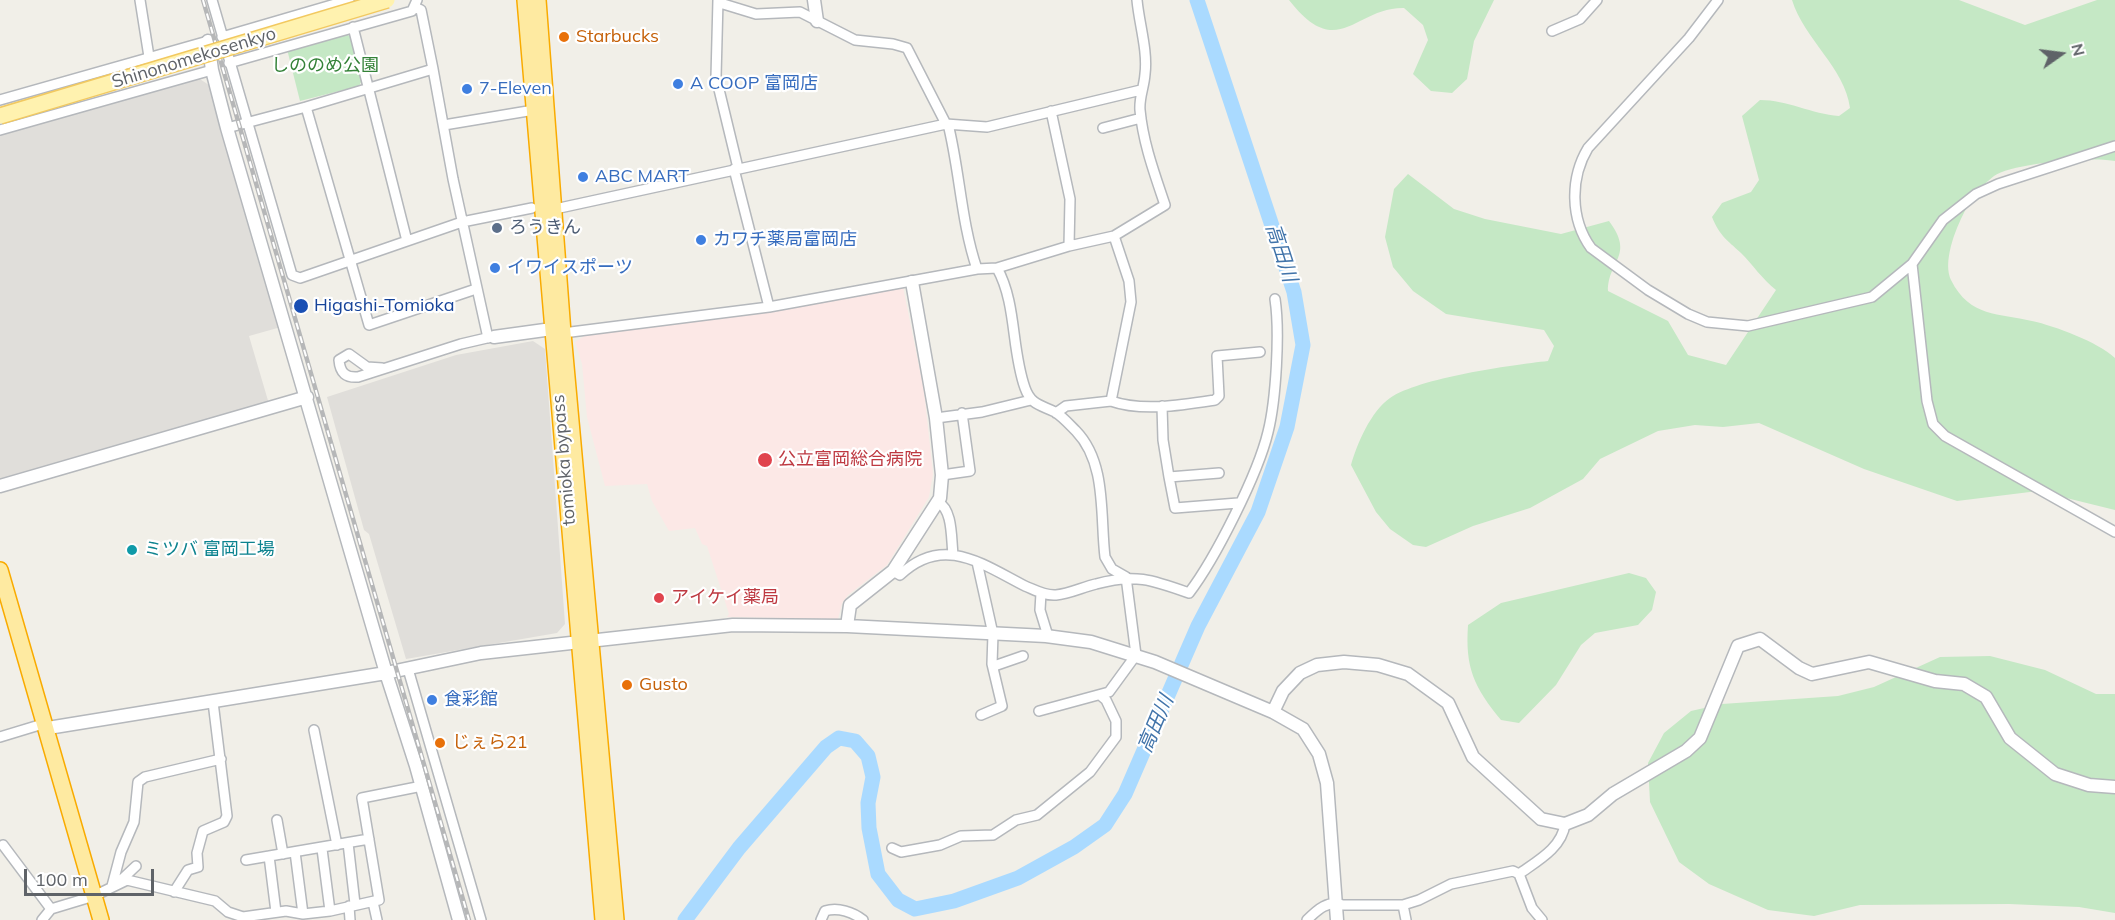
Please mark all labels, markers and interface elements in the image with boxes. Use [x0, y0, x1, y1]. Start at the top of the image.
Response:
street label: Shinonomekosenkyo [109, 23, 279, 93]
north arrow [2031, 24, 2091, 84]
place label: Starbucks [576, 26, 659, 48]
marker: Starbucks [557, 30, 571, 44]
text: N [2067, 41, 2090, 58]
park label: しののめ公園 [271, 55, 379, 77]
place label: A COOP 富岡店 [690, 73, 818, 95]
marker: A COOP 富岡店 [671, 77, 685, 91]
place label: 7-Eleven [479, 78, 552, 100]
marker: 7-Eleven [460, 82, 474, 96]
place label: ABC MART [595, 166, 689, 188]
marker: ABC MART [576, 170, 590, 184]
place label: ろうきん [509, 217, 581, 239]
marker: ろうきん [490, 221, 504, 235]
water label: 高田川 [1260, 221, 1302, 285]
place label: カワチ薬局富岡店 [713, 229, 857, 251]
marker: カワチ薬局富岡店 [694, 233, 708, 247]
place label: イワイスポーツ [507, 257, 633, 279]
marker: イワイスポーツ [488, 261, 502, 275]
place label: Higashi-Tomioka [314, 295, 454, 317]
marker: Higashi-Tomioka [292, 297, 310, 315]
street label: tomioka bypass [548, 394, 580, 526]
place label: 公立富岡総合病院 [778, 449, 922, 471]
marker: 公立富岡総合病院 [756, 451, 774, 469]
place label: ミツバ 富岡工場 [144, 539, 275, 561]
marker: ミツバ 富岡工場 [125, 543, 139, 557]
place label: アイケイ薬局 [671, 587, 779, 609]
marker: アイケイ薬局 [652, 591, 666, 605]
place label: Gusto [639, 674, 688, 696]
marker: Gusto [620, 678, 634, 692]
place label: 食彩館 [444, 689, 498, 711]
water label: 高田川 [1133, 692, 1179, 756]
marker: 食彩館 [425, 693, 439, 707]
place label: じぇら21 [452, 732, 528, 754]
marker: じぇら21 [433, 736, 447, 750]
scale bar [27, 857, 158, 895]
text: 100 m [35, 868, 88, 891]

